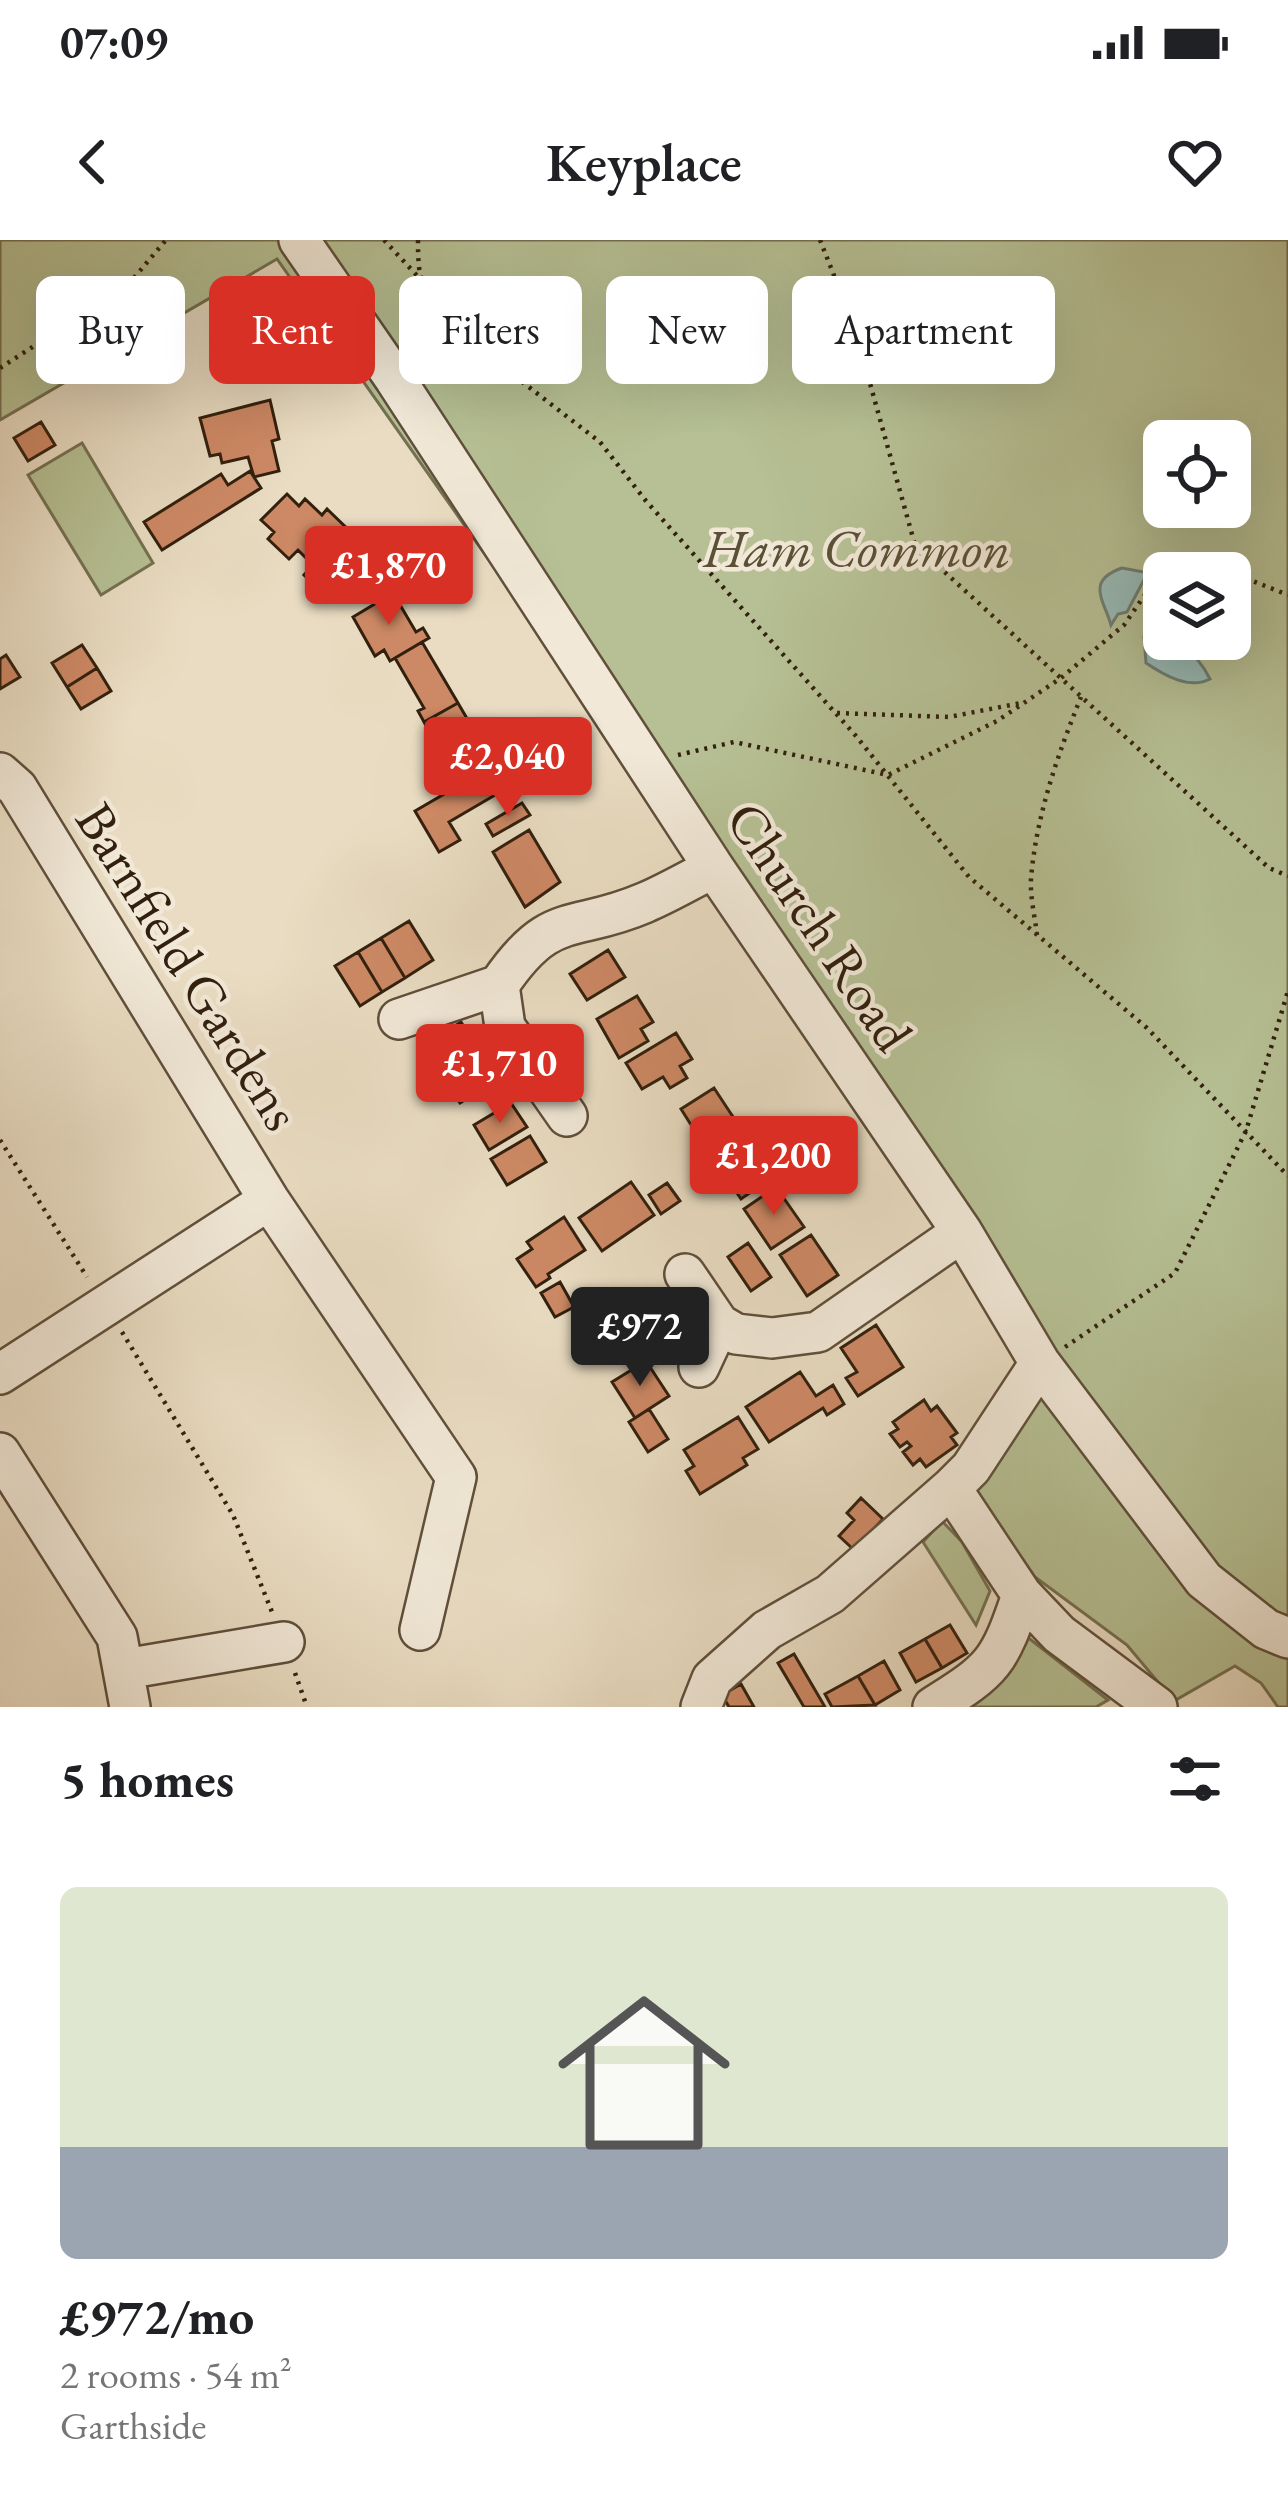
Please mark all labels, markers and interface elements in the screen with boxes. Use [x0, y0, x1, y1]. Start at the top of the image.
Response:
text: 07:09 [60, 13, 168, 71]
text: Keyplace [546, 127, 742, 197]
icon: back [60, 129, 126, 195]
icon: heart [1162, 129, 1228, 195]
chip: Buy [36, 276, 185, 384]
chip: Rent [209, 276, 375, 384]
chip: Filters [399, 276, 582, 384]
chip: New [606, 276, 768, 384]
chip: Apartment [792, 276, 1055, 384]
map controls [1143, 420, 1251, 660]
button: locate [1143, 420, 1251, 528]
park label: Ham Common [701, 513, 1011, 583]
pin: £1,870 [291, 526, 487, 628]
text: £1,870 [332, 539, 446, 590]
button: layers [1143, 552, 1251, 660]
pin: £2,040 [410, 717, 606, 819]
text: £2,040 [451, 730, 565, 781]
street label: Church Road [711, 788, 929, 1065]
street label: Barnfield Gardens [60, 789, 318, 1143]
pin: £1,710 [402, 1024, 598, 1126]
text: £1,710 [443, 1037, 557, 1088]
pin: £1,200 [676, 1116, 872, 1218]
text: £1,200 [717, 1129, 831, 1180]
pin: £972 [569, 1287, 711, 1389]
text: £972 [598, 1300, 682, 1351]
text: 5 homes [60, 1746, 234, 1812]
icon: filters [1162, 1746, 1228, 1812]
icon: home [536, 1965, 752, 2181]
text: £972/mo [60, 2283, 254, 2349]
text: 2 rooms · 54 m² [60, 2349, 292, 2400]
text: Garthside [60, 2400, 206, 2451]

